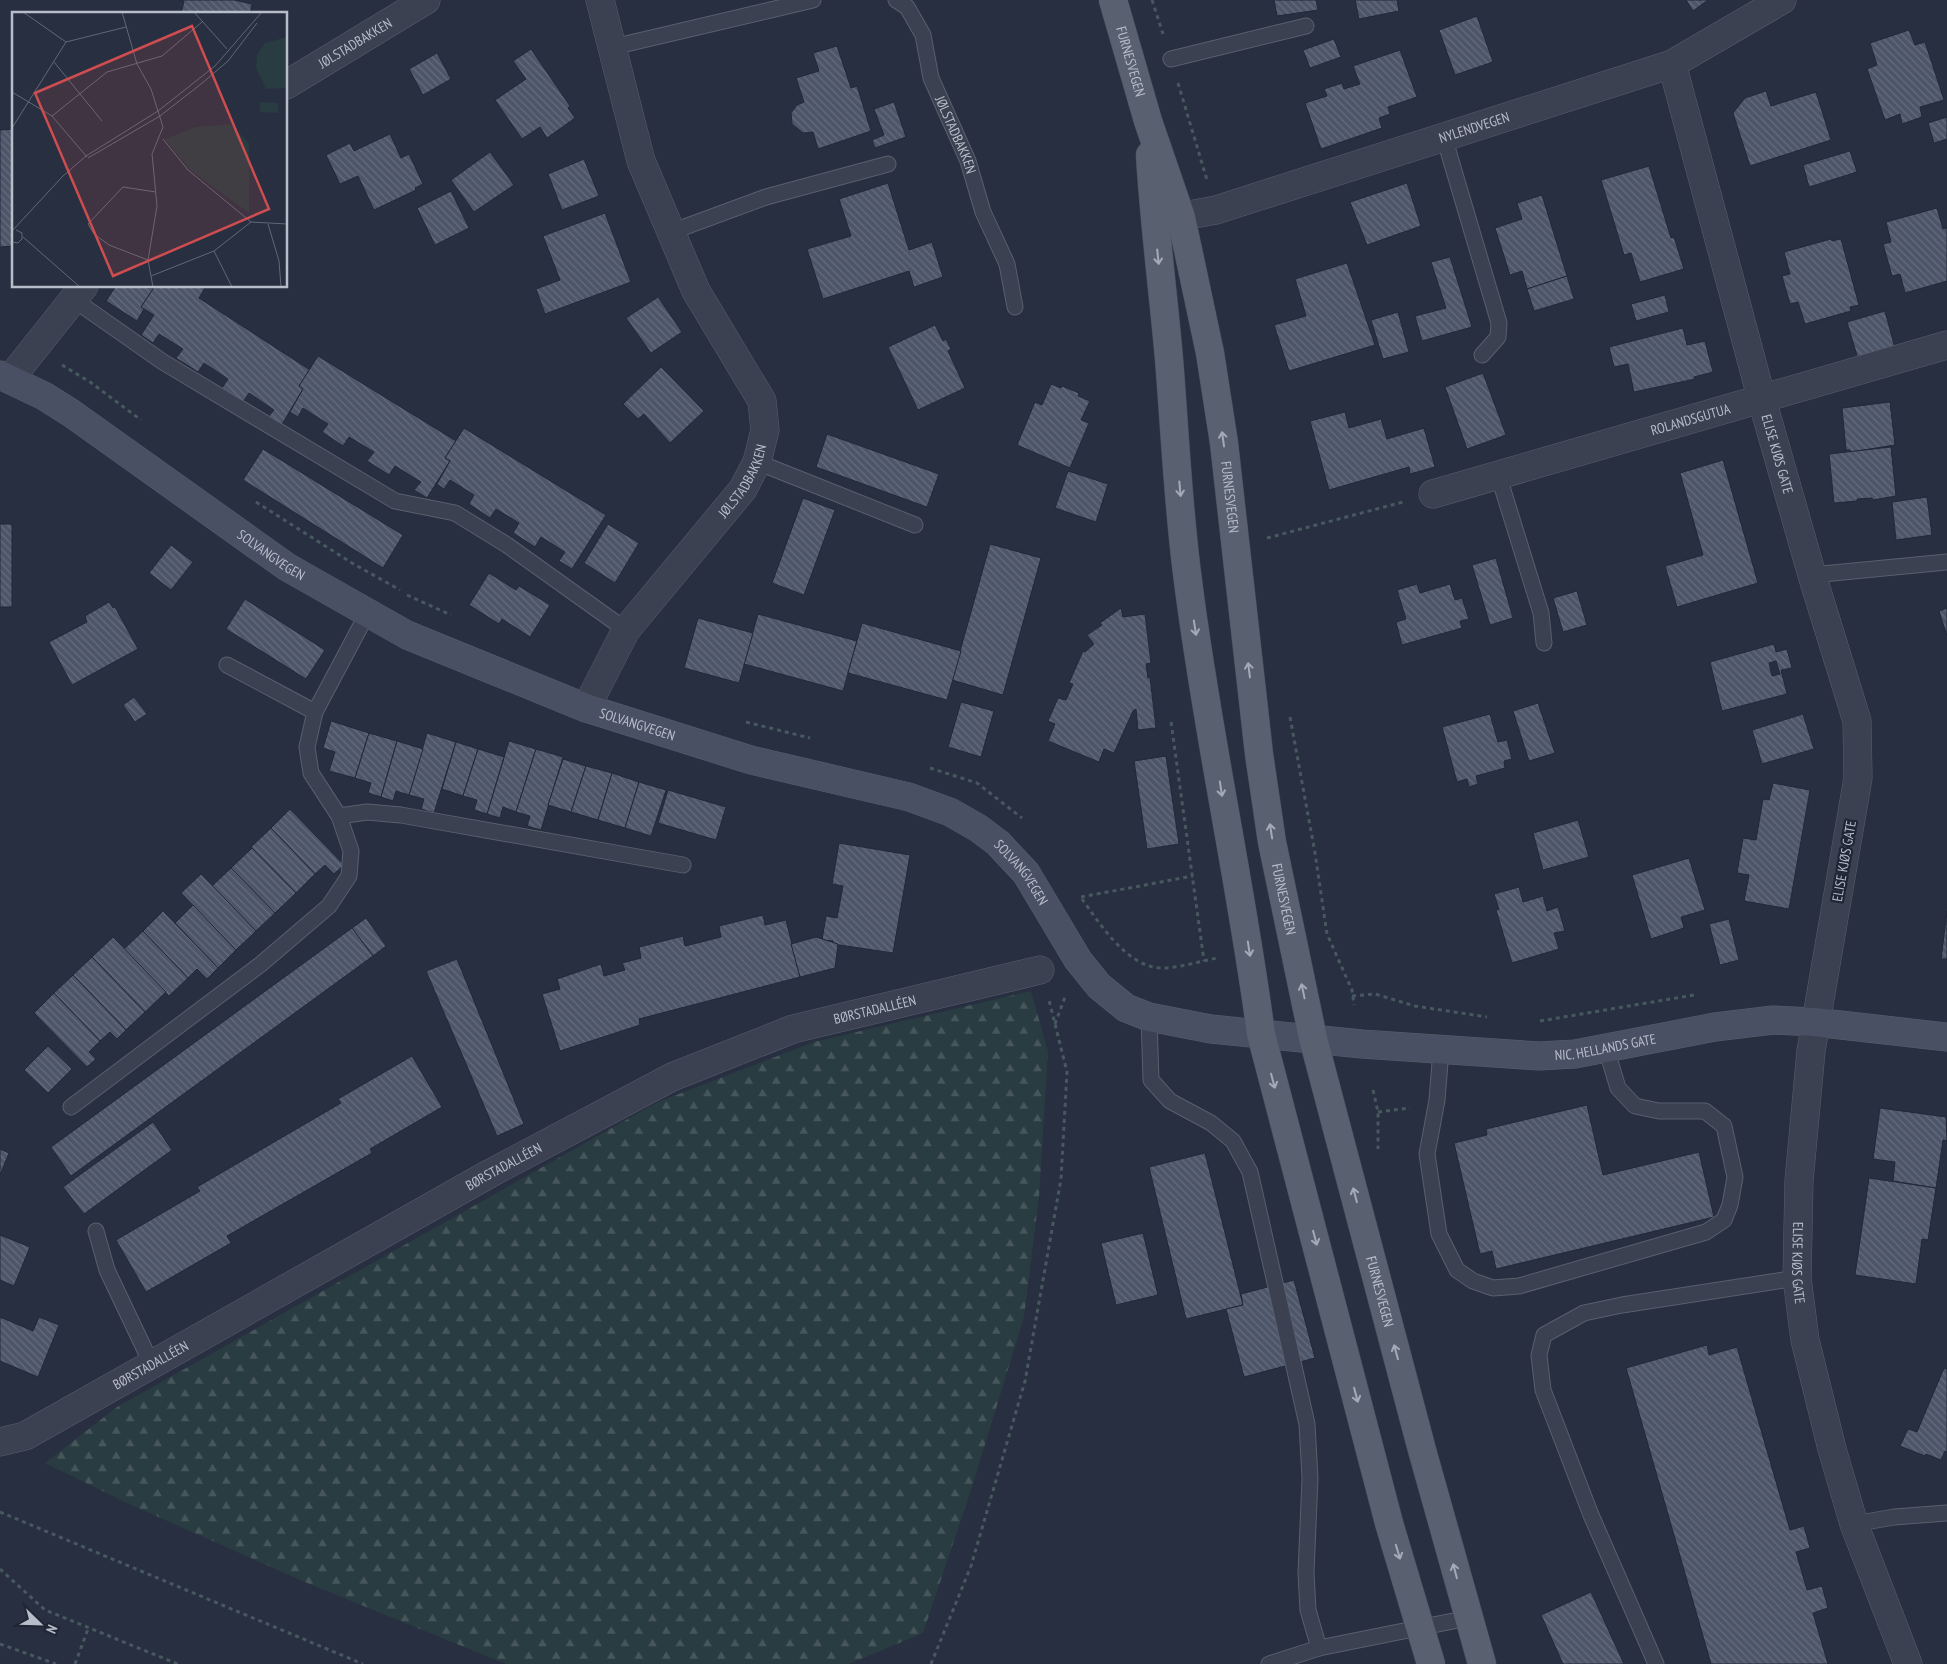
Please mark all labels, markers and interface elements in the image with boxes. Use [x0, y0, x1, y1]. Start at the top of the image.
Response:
inset map [12, 12, 288, 288]
street label: JØLSTADBAKKEN [314, 14, 395, 73]
street label: FURNESVEGEN [1112, 24, 1149, 99]
street label: JØLSTADBAKKEN [931, 92, 980, 176]
street label: NYLENDVEGEN [1436, 108, 1512, 147]
one-way arrow [1153, 249, 1163, 265]
street label: ROLANDSGUTUA [1649, 399, 1733, 439]
street label: ELISE KJØS GATE [1758, 412, 1797, 496]
one-way arrow [1218, 432, 1228, 448]
street label: JØLSTADBAKKEN [713, 442, 770, 522]
street label: FURNESVEGEN [1217, 460, 1243, 534]
one-way arrow [1175, 480, 1185, 496]
street label: SOLVANGVEGEN [234, 525, 308, 584]
one-way arrow [1191, 620, 1201, 636]
one-way arrow [1244, 663, 1254, 679]
street label: SOLVANGVEGEN [597, 704, 677, 745]
one-way arrow [1216, 781, 1226, 797]
street label: ELISE KJØS GATE [1828, 819, 1860, 903]
one-way arrow [1265, 824, 1275, 840]
street label: SOLVANGVEGEN [990, 836, 1052, 908]
street label: FURNESVEGEN [1268, 862, 1300, 936]
one-way arrow [1245, 941, 1255, 957]
one-way arrow [1297, 983, 1307, 999]
street label: BØRSTADALLÉEN [832, 991, 918, 1028]
street label: NIC. HELLANDS GATE [1554, 1030, 1657, 1064]
one-way arrow [1269, 1072, 1278, 1088]
street label: BØRSTADALLÉEN [462, 1139, 545, 1194]
one-way arrow [1349, 1188, 1359, 1204]
street label: ELISE KJØS GATE [1788, 1222, 1809, 1305]
one-way arrow [1310, 1229, 1320, 1245]
street label: FURNESVEGEN [1362, 1254, 1398, 1329]
street label: BØRSTADALLÉEN [110, 1337, 192, 1394]
one-way arrow [1391, 1345, 1400, 1361]
one-way arrow [1351, 1387, 1361, 1403]
one-way arrow [1393, 1544, 1403, 1560]
one-way arrow [1450, 1563, 1459, 1579]
north arrow [15, 1599, 65, 1649]
text: N [42, 1622, 62, 1636]

